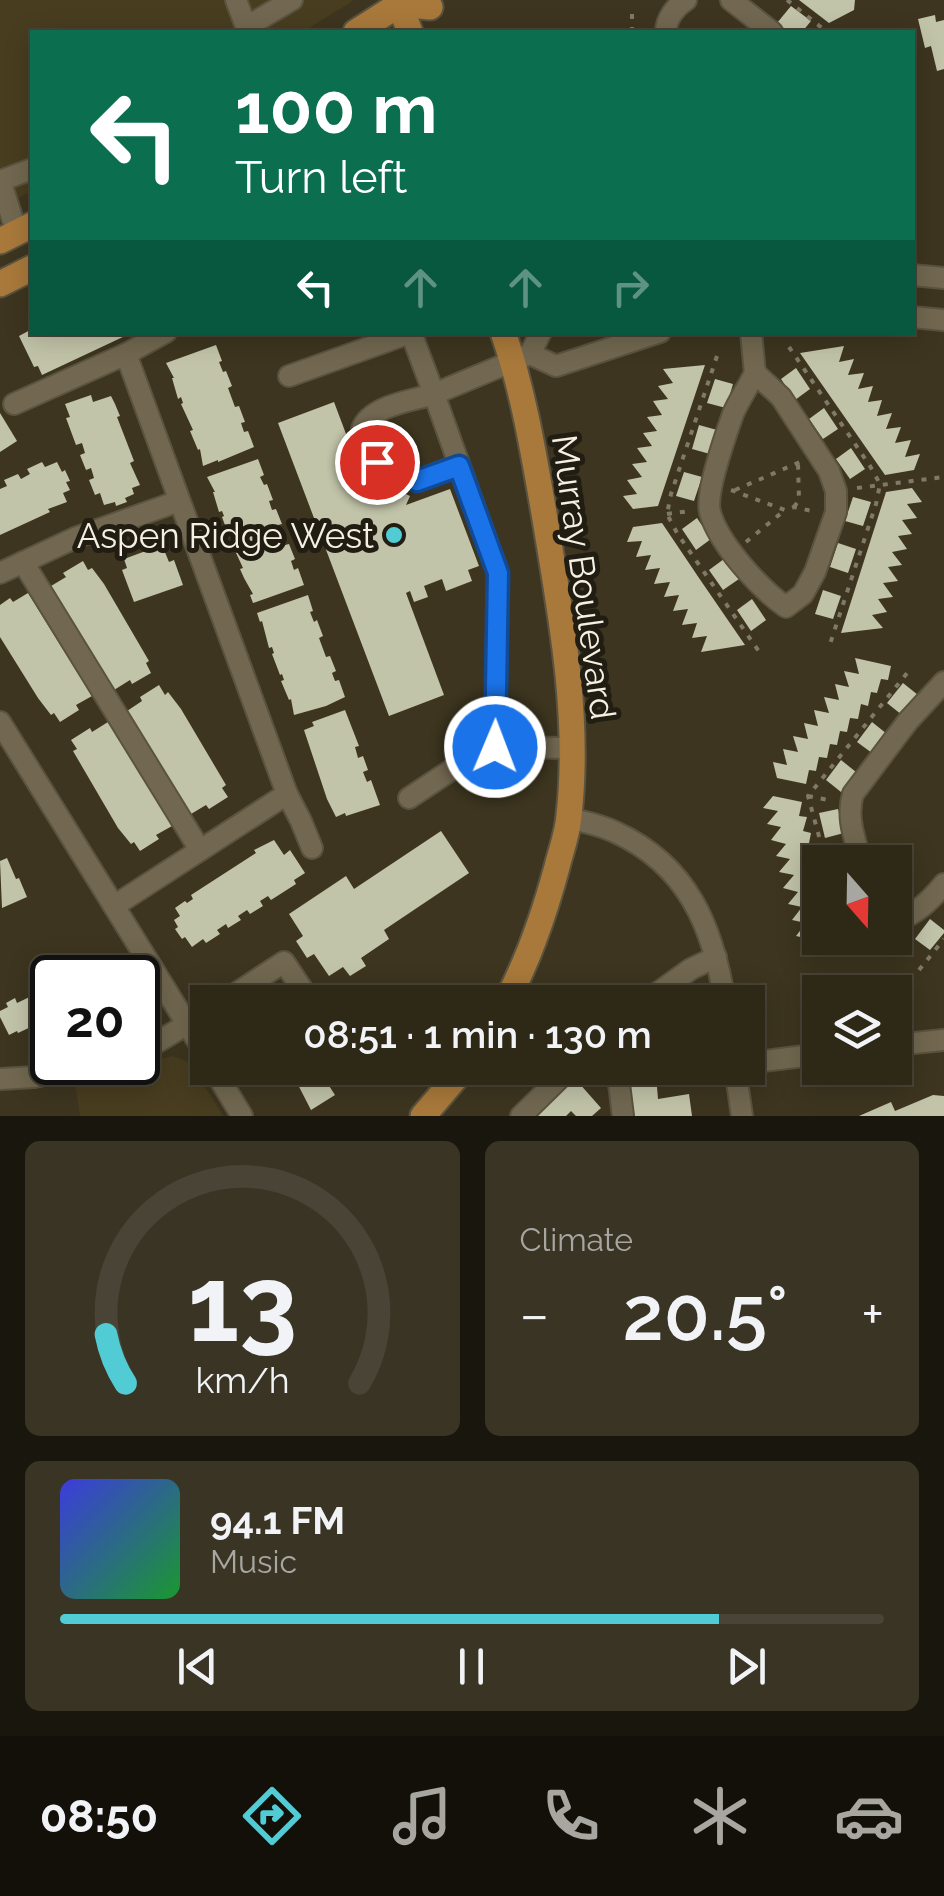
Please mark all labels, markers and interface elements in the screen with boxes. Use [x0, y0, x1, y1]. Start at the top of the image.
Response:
text: 100 m [235, 67, 438, 149]
icon: left [70, 70, 200, 200]
text: Turn left [235, 151, 407, 204]
icon: left [288, 260, 343, 315]
icon: ahead [393, 260, 448, 315]
icon: ahead [498, 260, 553, 315]
icon: right [603, 260, 658, 315]
pin [335, 420, 420, 505]
street label: Murray Boulevard [544, 432, 624, 722]
icon: arrive [350, 435, 405, 490]
place label: Aspen Ridge West [77, 515, 374, 556]
marker: Aspen Ridge West [383, 524, 405, 546]
position arrow [443, 695, 547, 799]
north arrow [802, 845, 912, 955]
map controls [802, 845, 912, 1085]
speed limit sign: 20 [30, 955, 160, 1085]
button: layers [802, 975, 912, 1085]
text: 08:51 · 1 min · 130 m [303, 1012, 652, 1057]
text: Climate [520, 1221, 633, 1258]
text: 13 [188, 1243, 297, 1365]
text: 20.5° [622, 1269, 788, 1358]
text: − [520, 1282, 549, 1347]
text: + [861, 1282, 884, 1347]
text: km/h [195, 1359, 289, 1401]
text: 94.1 FM [210, 1498, 345, 1543]
text: Music [210, 1543, 297, 1580]
icon: previous [170, 1639, 225, 1694]
icon: pause [444, 1639, 499, 1694]
icon: next [719, 1639, 774, 1694]
icon: directions [237, 1781, 307, 1851]
icon: music [387, 1781, 457, 1851]
icon: phone [536, 1781, 606, 1851]
icon: climate [685, 1781, 755, 1851]
icon: car [834, 1781, 904, 1851]
text: 08:50 [40, 1790, 158, 1843]

